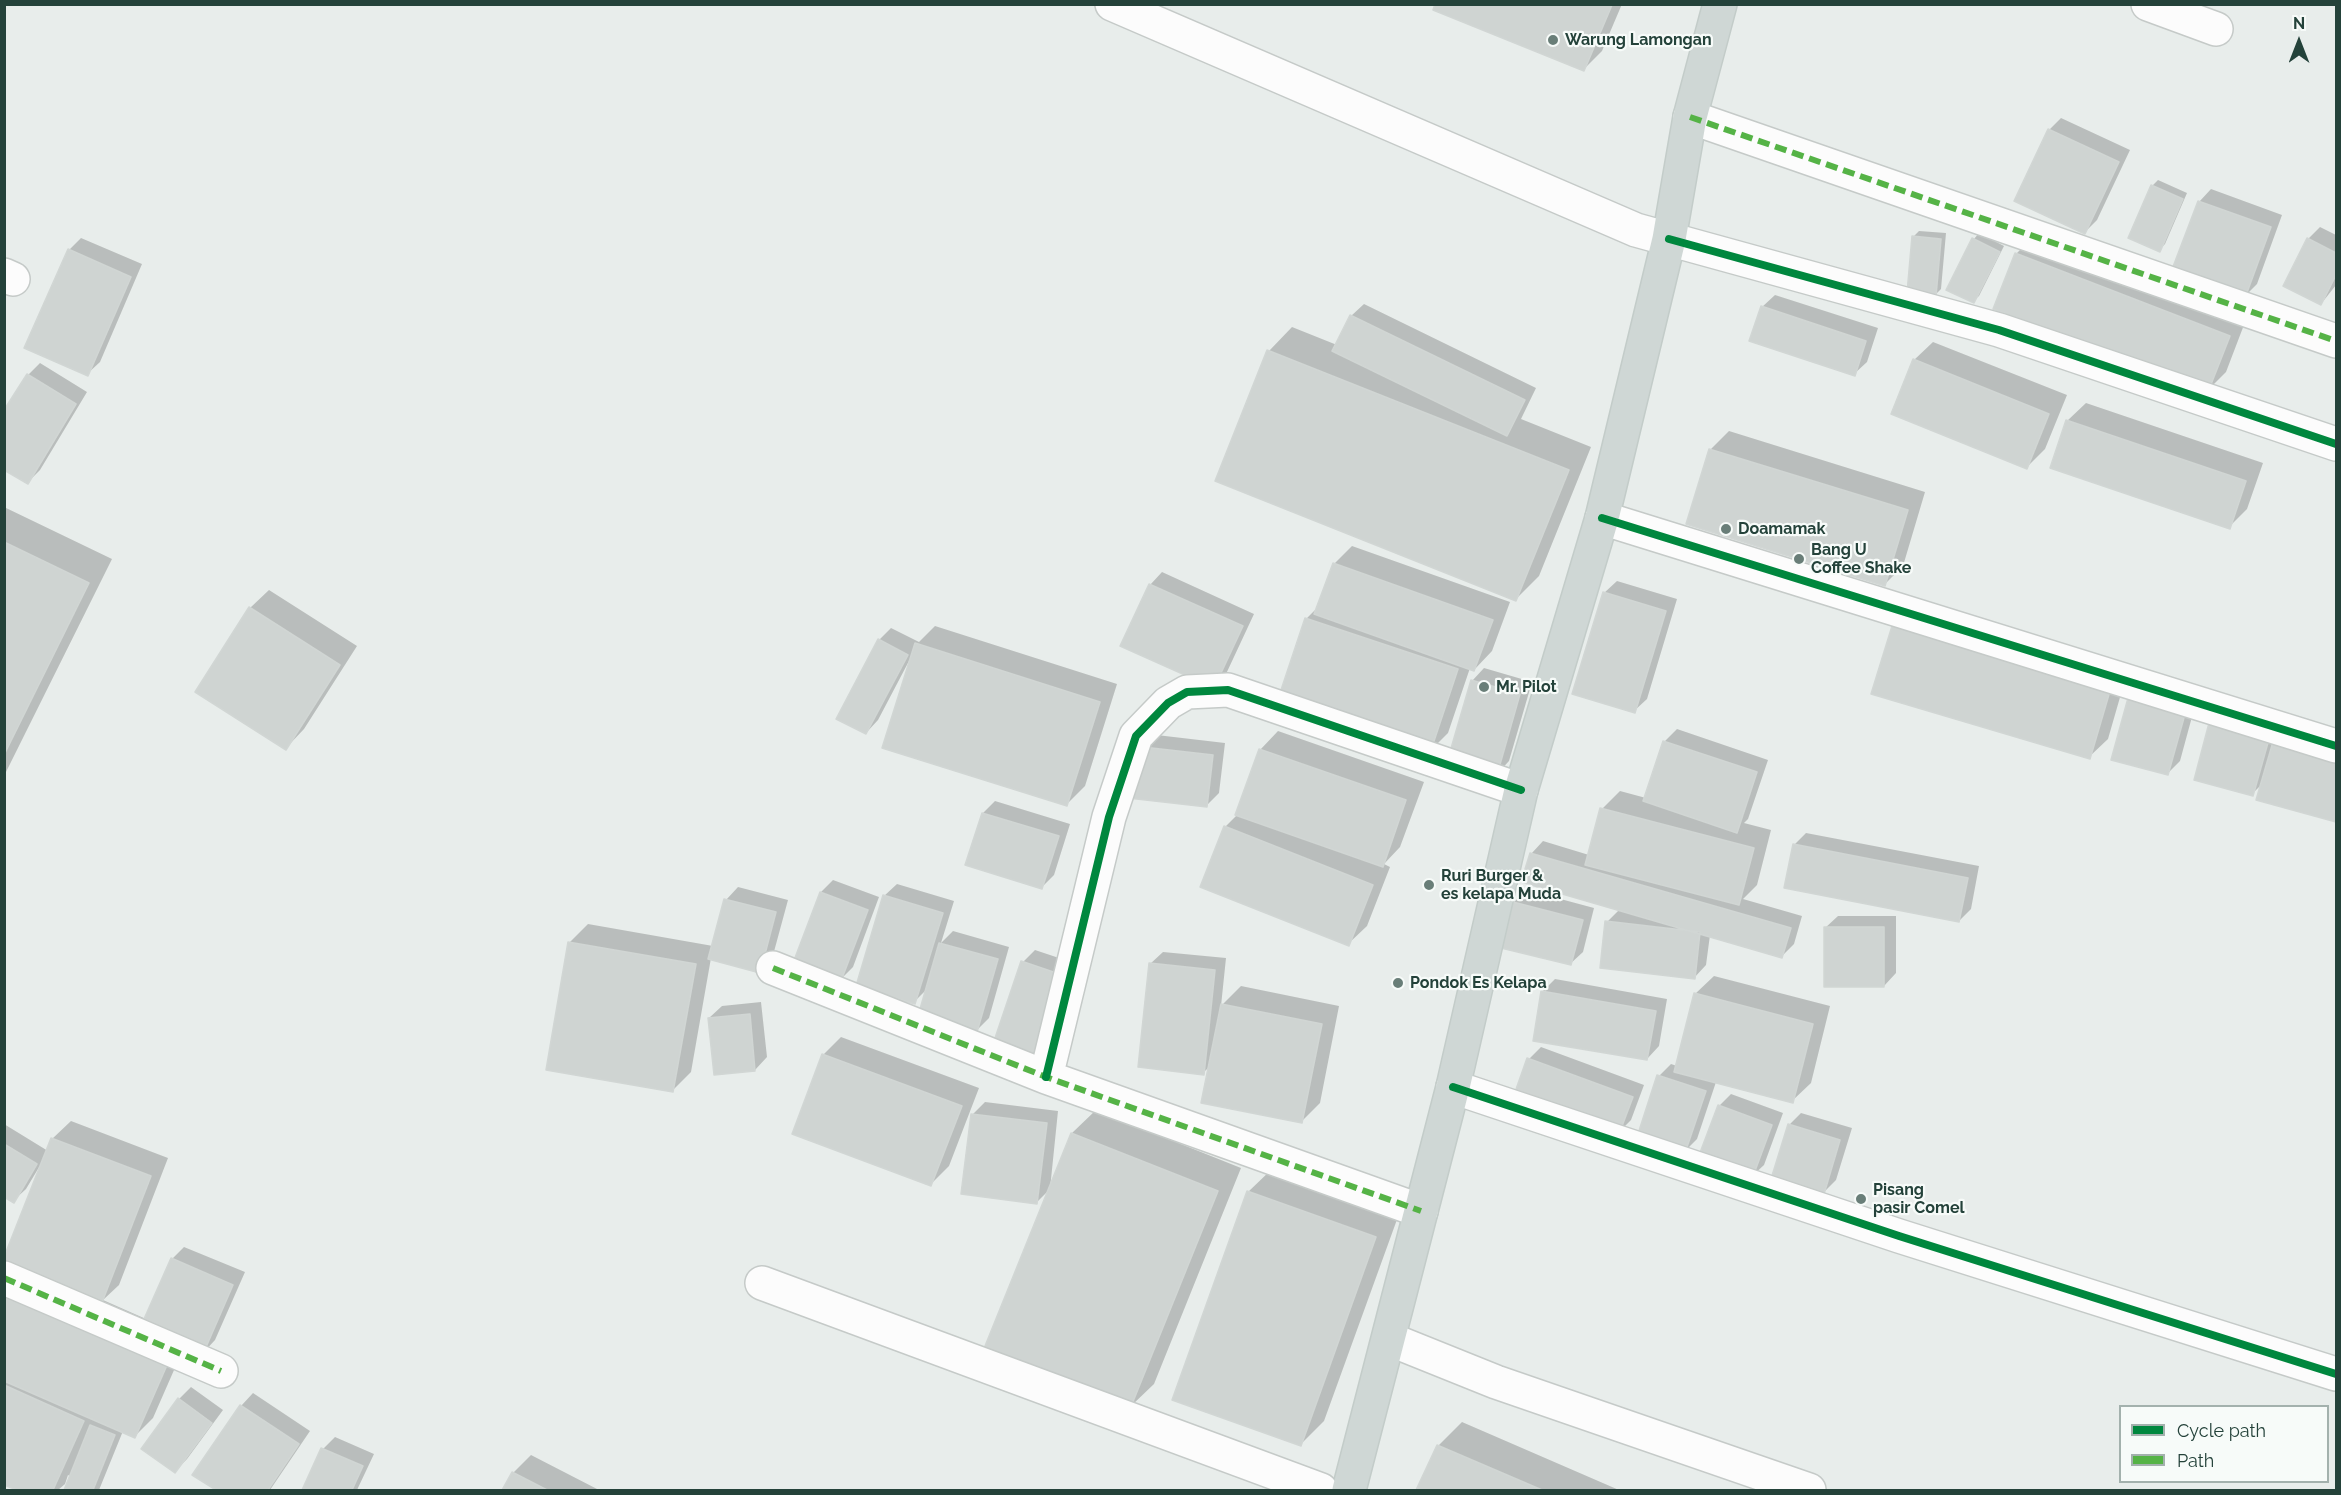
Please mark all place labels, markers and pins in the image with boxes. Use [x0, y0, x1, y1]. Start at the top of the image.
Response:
place label: Warung Lamongan [1565, 30, 1712, 50]
marker: Warung Lamongan [1546, 33, 1560, 47]
place label: Doamamak [1738, 519, 1825, 539]
marker: Doamamak [1719, 522, 1733, 536]
place label: Bang U Coffee Shake [1811, 540, 1911, 578]
marker: Bang U Coffee Shake [1792, 552, 1806, 566]
place label: Mr. Pilot [1496, 677, 1557, 697]
marker: Mr. Pilot [1477, 680, 1491, 694]
place label: Ruri Burger & es kelapa Muda [1441, 866, 1561, 904]
marker: Ruri Burger & es kelapa Muda [1422, 878, 1436, 892]
place label: Pondok Es Kelapa [1410, 973, 1547, 993]
marker: Pondok Es Kelapa [1391, 976, 1405, 990]
place label: Pisang pasir Comel [1873, 1180, 1965, 1218]
marker: Pisang pasir Comel [1854, 1192, 1868, 1206]

